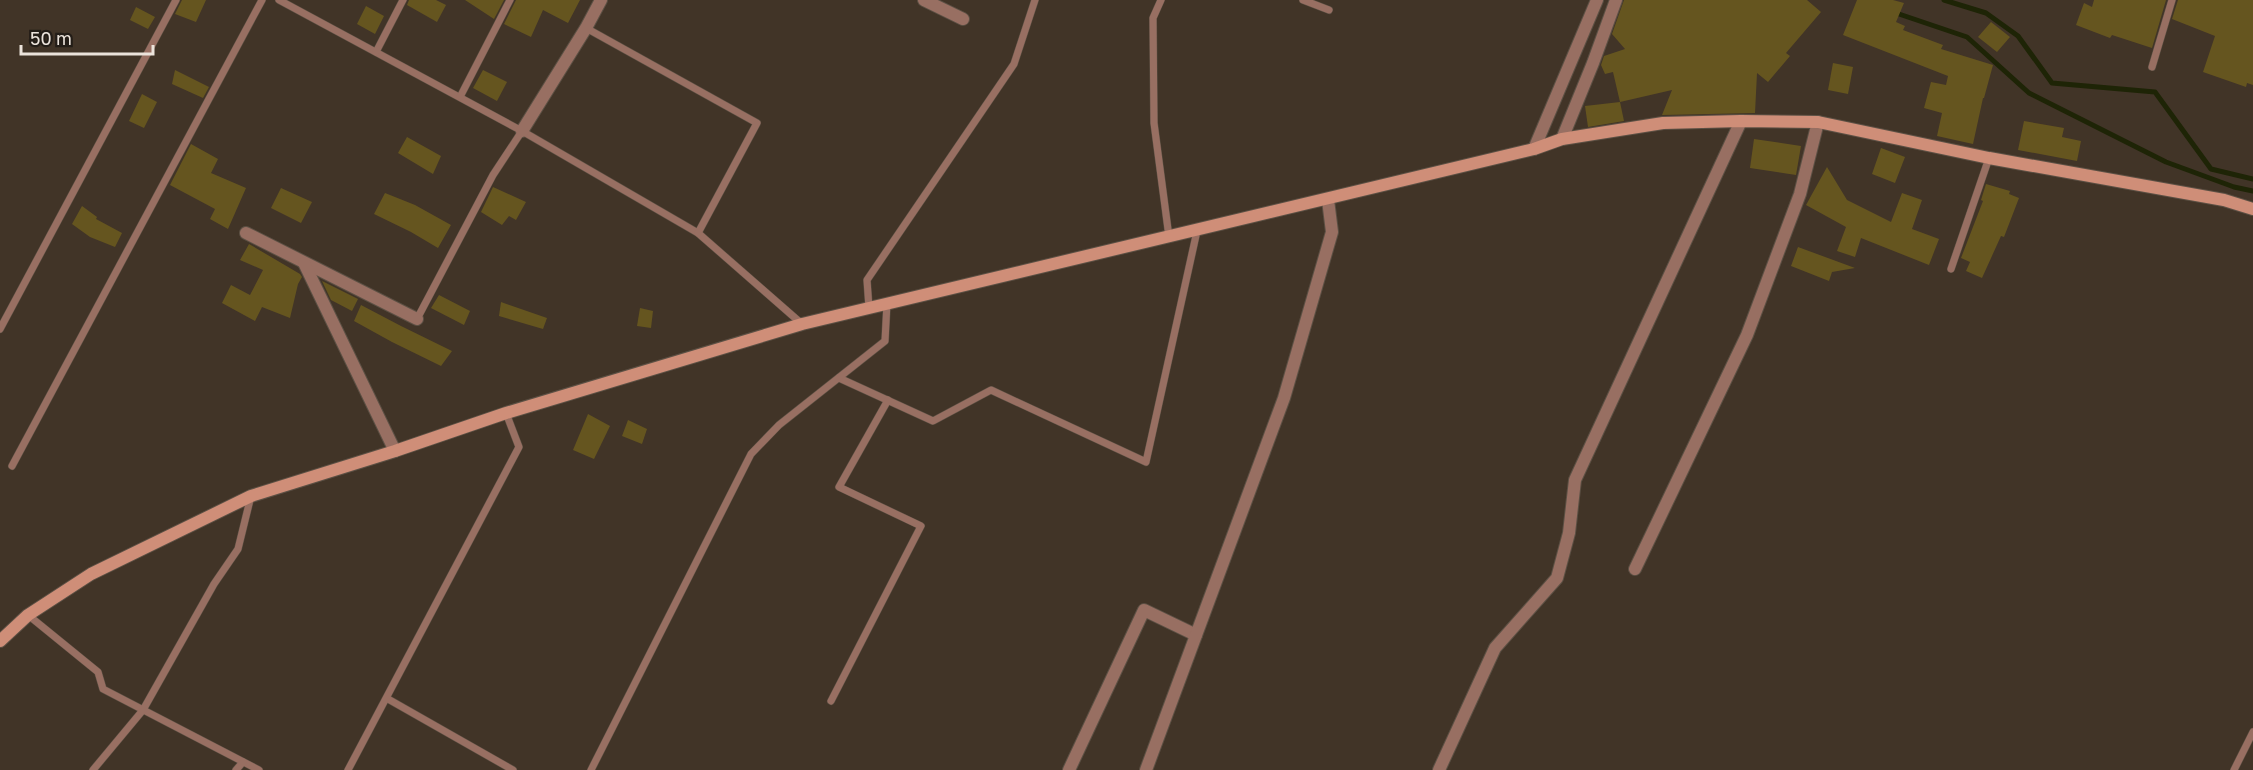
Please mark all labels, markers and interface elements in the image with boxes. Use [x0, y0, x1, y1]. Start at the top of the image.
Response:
scale bar [21, 18, 153, 56]
text: 50 m [30, 27, 72, 49]

